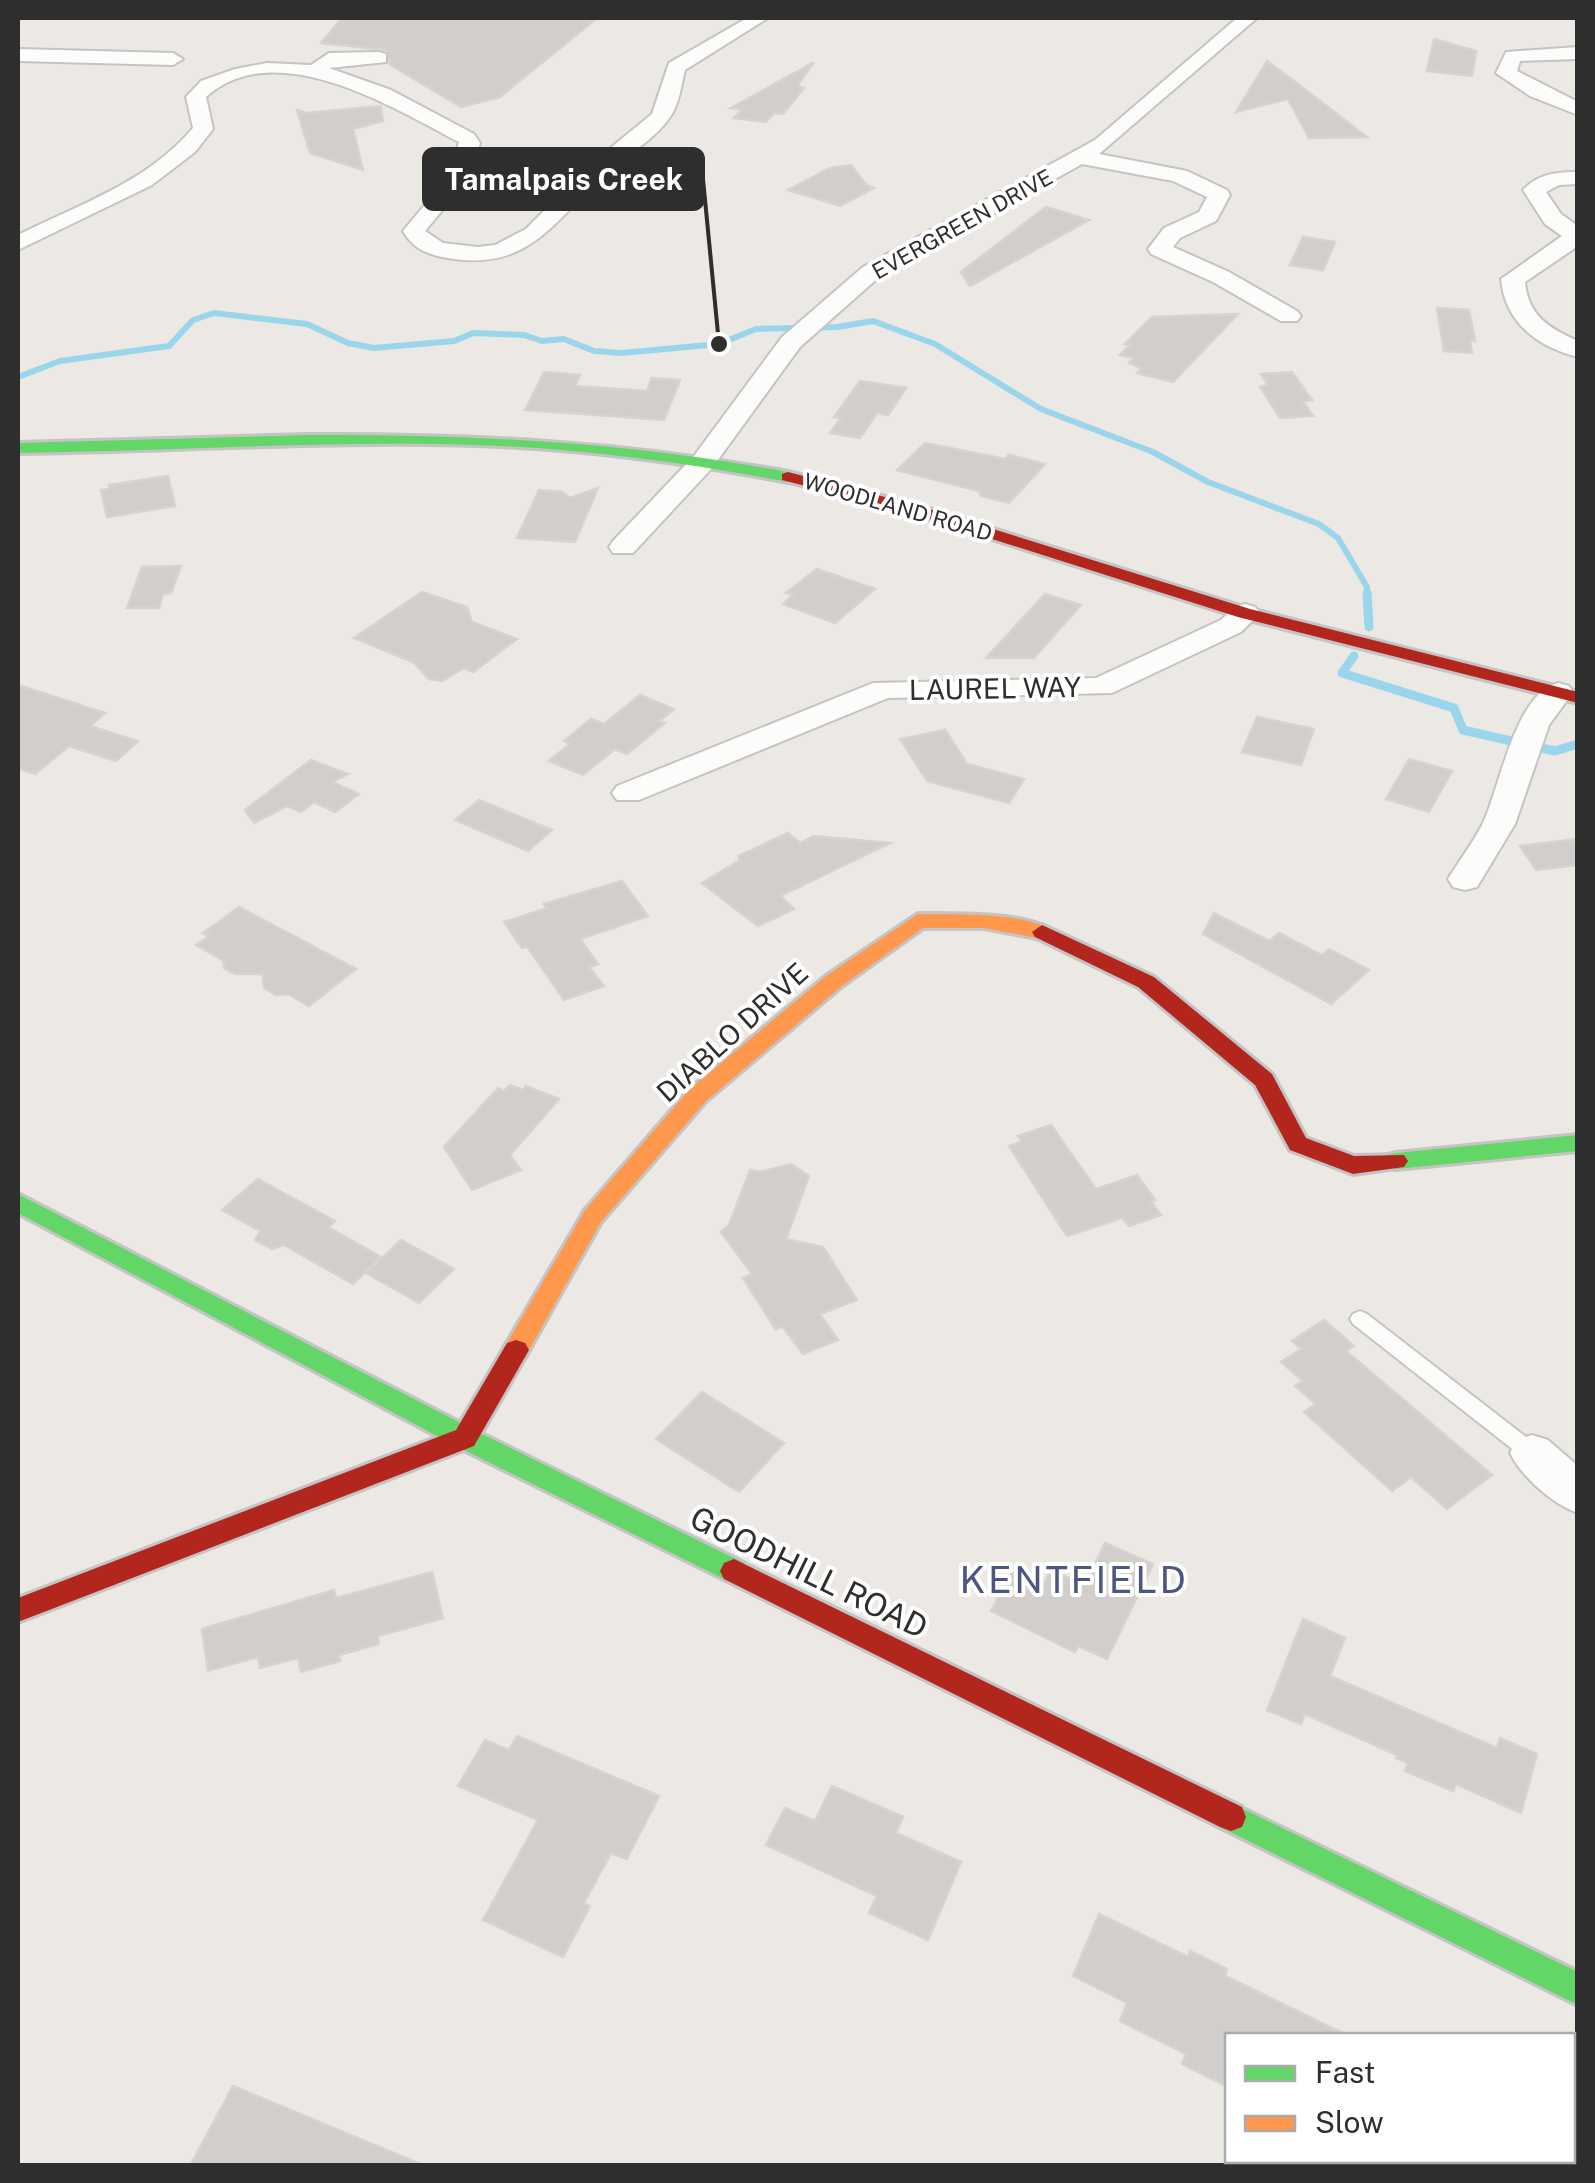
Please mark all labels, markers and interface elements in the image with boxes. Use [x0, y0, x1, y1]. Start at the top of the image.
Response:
callout: Tamalpais Creek [424, 149, 703, 209]
text: Tamalpais Creek [445, 161, 683, 197]
street label: EVERGREEN DRIVE [867, 164, 1057, 284]
street label: WOODLAND ROAD [801, 468, 995, 546]
street label: LAUREL WAY [909, 670, 1081, 706]
street label: DIABLO DRIVE [650, 956, 814, 1108]
street label: GOODHILL ROAD [684, 1499, 934, 1645]
district label: KENTFIELD [960, 1557, 1188, 1602]
legend [1225, 2033, 1575, 2163]
text: Fast [1315, 2054, 1375, 2090]
text: Slow [1315, 2104, 1384, 2140]

